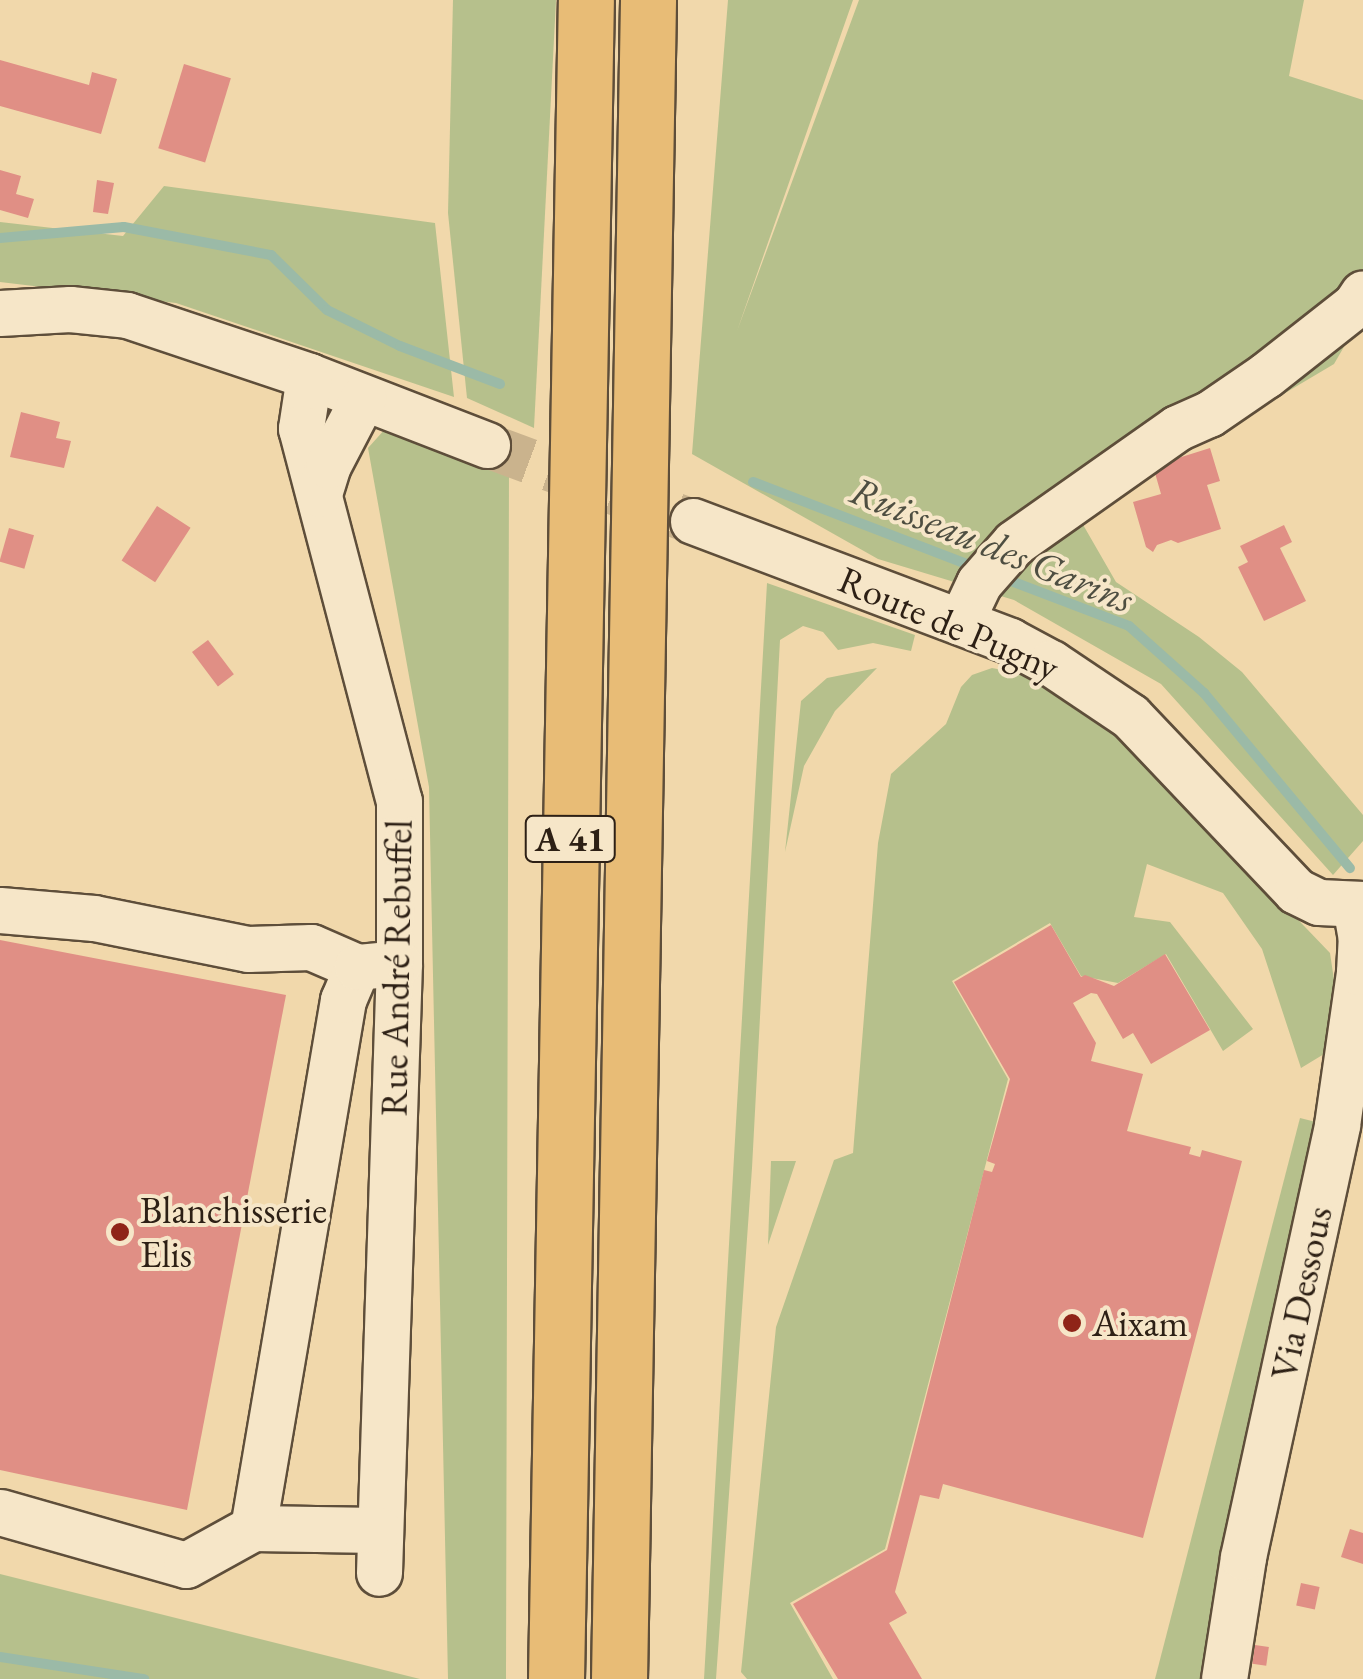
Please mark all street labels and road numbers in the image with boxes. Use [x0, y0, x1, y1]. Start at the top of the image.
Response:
street label: Route de Pugny [832, 556, 1066, 690]
road number: A 41 [522, 809, 618, 869]
street label: Rue André Rebuffel [371, 819, 421, 1117]
street label: Via Dessous [1260, 1202, 1342, 1384]

